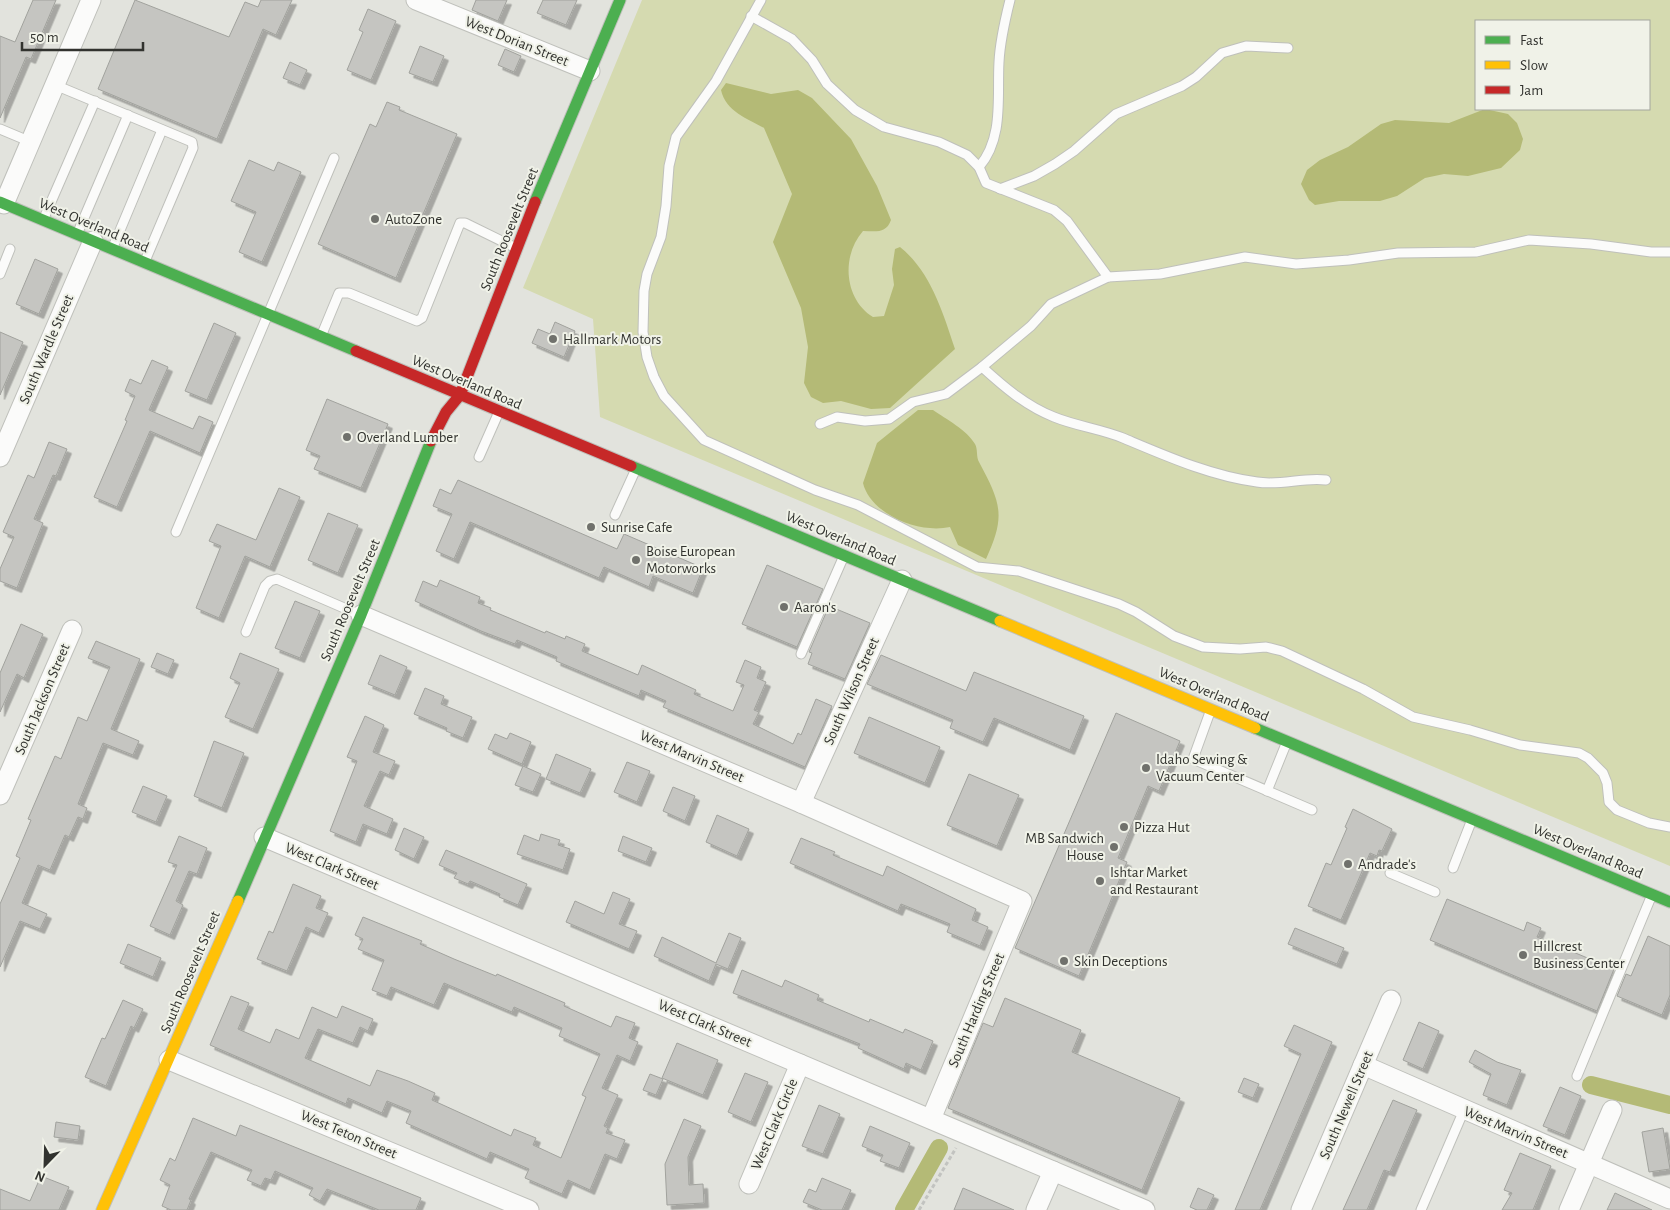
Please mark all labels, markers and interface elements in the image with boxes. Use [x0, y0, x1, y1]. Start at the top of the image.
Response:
street label: West Dorian Street [463, 14, 571, 69]
scale bar [22, 20, 144, 52]
legend [1475, 20, 1650, 110]
text: 50 m [30, 30, 59, 45]
text: Fast [1520, 33, 1544, 48]
text: Slow [1520, 58, 1548, 73]
text: Jam [1520, 83, 1543, 98]
street label: South Roosevelt Street [478, 165, 541, 293]
street label: West Overland Road [36, 195, 151, 256]
place label: AutoZone [385, 212, 442, 227]
marker: AutoZone [369, 213, 381, 225]
street label: South Wardle Street [17, 292, 76, 406]
place label: Hallmark Motors [563, 332, 661, 347]
marker: Hallmark Motors [547, 333, 559, 345]
street label: West Overland Road [409, 352, 524, 413]
place label: Overland Lumber [357, 430, 458, 445]
marker: Overland Lumber [341, 431, 353, 443]
street label: West Overland Road [783, 508, 898, 569]
place label: Sunrise Cafe [601, 520, 672, 535]
marker: Sunrise Cafe [585, 521, 597, 533]
street label: South Roosevelt Street [318, 537, 383, 663]
place label: Boise European Motorworks [646, 544, 736, 576]
marker: Boise European Motorworks [630, 554, 642, 566]
place label: Aaron's [794, 600, 836, 615]
marker: Aaron's [778, 601, 790, 613]
street label: South Wilson Street [821, 635, 882, 747]
street label: South Jackson Street [12, 641, 73, 757]
street label: West Overland Road [1156, 664, 1271, 725]
street label: West Marvin Street [638, 728, 746, 785]
place label: Idaho Sewing & Vacuum Center [1156, 752, 1248, 784]
marker: Idaho Sewing & Vacuum Center [1140, 762, 1152, 774]
place label: Pizza Hut [1134, 820, 1190, 835]
marker: Pizza Hut [1118, 821, 1130, 833]
street label: West Overland Road [1530, 821, 1645, 882]
place label: MB Sandwich House [1025, 831, 1104, 863]
street label: West Clark Street [283, 840, 381, 893]
marker: MB Sandwich House [1108, 841, 1120, 853]
place label: Andrade's [1358, 857, 1416, 872]
marker: Andrade's [1342, 858, 1354, 870]
place label: Ishtar Market and Restaurant [1110, 865, 1198, 897]
marker: Ishtar Market and Restaurant [1094, 875, 1106, 887]
street label: South Roosevelt Street [158, 909, 223, 1035]
place label: Hillcrest Business Center [1533, 939, 1625, 971]
marker: Hillcrest Business Center [1517, 949, 1529, 961]
street label: South Harding Street [946, 951, 1007, 1070]
place label: Skin Deceptions [1074, 954, 1167, 969]
marker: Skin Deceptions [1058, 955, 1070, 967]
street label: West Clark Street [656, 997, 754, 1050]
street label: South Newell Street [1317, 1049, 1376, 1161]
street label: West Clark Circle [748, 1076, 800, 1172]
street label: West Marvin Street [1462, 1104, 1570, 1161]
street label: West Teton Street [298, 1107, 399, 1162]
north arrow [20, 1140, 70, 1190]
text: N [33, 1168, 48, 1184]

